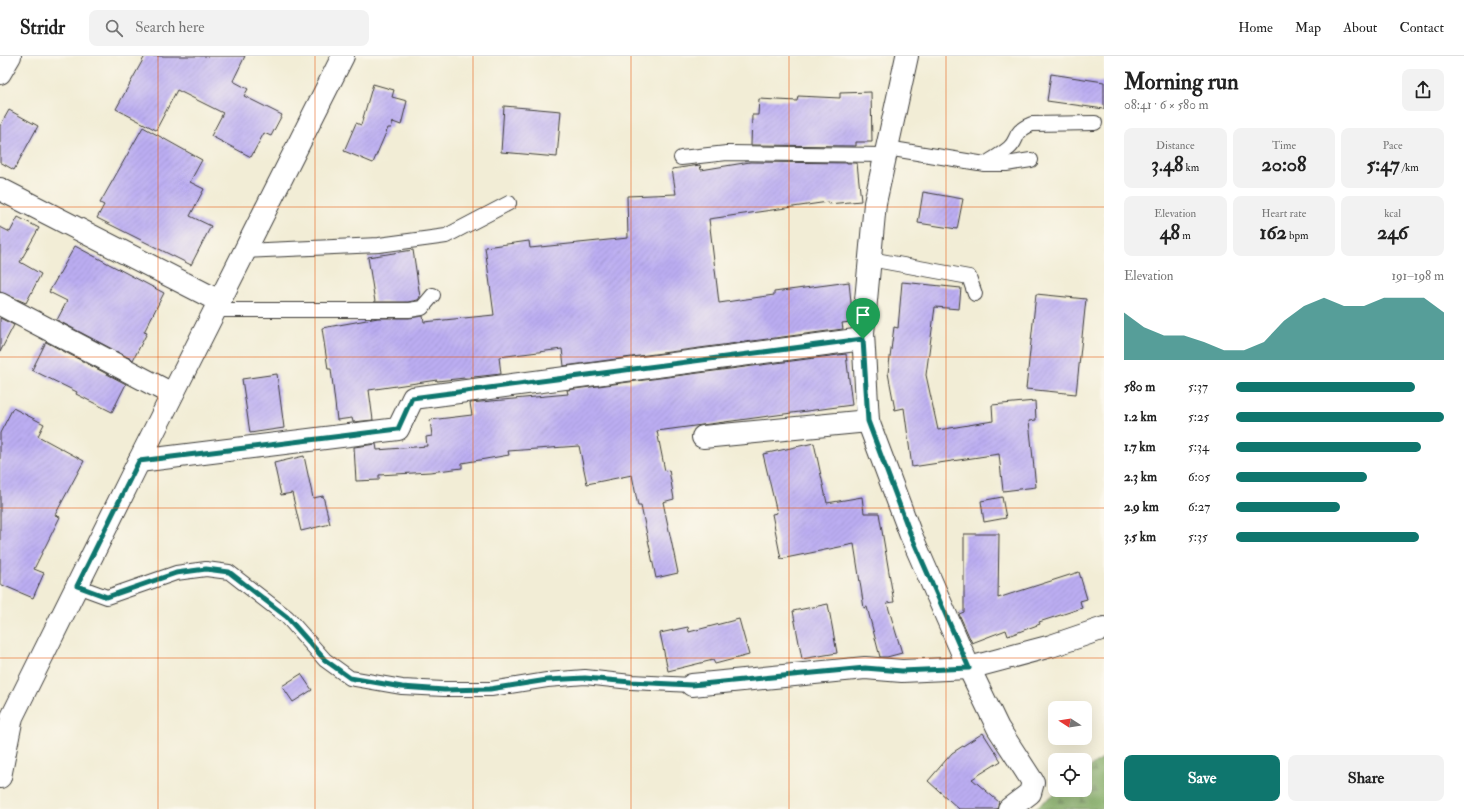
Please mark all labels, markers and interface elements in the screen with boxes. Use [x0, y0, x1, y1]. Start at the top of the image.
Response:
search box [89, 10, 369, 46]
text: Stridr [20, 16, 65, 40]
icon: search [103, 17, 125, 39]
text: Search here [135, 18, 205, 37]
text: Home [1238, 19, 1273, 36]
text: Map [1295, 19, 1321, 36]
text: About [1343, 19, 1377, 36]
text: Contact [1399, 19, 1444, 36]
text: Morning run [1124, 68, 1239, 96]
button: share [1402, 69, 1444, 111]
text: 08:41 · 6 × 580 m [1124, 97, 1209, 113]
text: Distance [1156, 139, 1195, 152]
text: Time [1272, 139, 1296, 152]
text: Pace [1383, 139, 1403, 152]
text: 3.48 [1151, 152, 1183, 177]
text: 20:08 [1262, 152, 1306, 177]
text: 5:47 [1367, 152, 1400, 177]
text: km [1183, 161, 1199, 174]
text: /km [1400, 161, 1419, 174]
text: Elevation [1154, 207, 1196, 220]
text: Heart rate [1262, 207, 1306, 220]
text: kcal [1384, 207, 1401, 220]
text: 48 [1160, 220, 1180, 245]
text: 162 [1259, 220, 1287, 245]
text: 246 [1377, 220, 1408, 245]
text: m [1180, 229, 1191, 242]
text: bpm [1287, 229, 1309, 242]
text: Elevation [1124, 268, 1174, 284]
text: 191–198 m [1391, 268, 1444, 284]
pin [846, 298, 880, 339]
icon: arrive [852, 304, 874, 326]
text: 580 m [1124, 379, 1155, 395]
text: 5:37 [1188, 379, 1208, 395]
text: 1.2 km [1124, 409, 1157, 425]
text: 5:25 [1188, 409, 1209, 425]
text: 1.7 km [1124, 439, 1156, 455]
text: 5:34 [1188, 439, 1209, 455]
text: 2.3 km [1124, 469, 1157, 485]
text: 6:05 [1188, 469, 1210, 485]
text: 2.9 km [1124, 499, 1159, 515]
text: 6:27 [1188, 499, 1210, 515]
text: 3.5 km [1124, 529, 1156, 545]
text: 5:35 [1188, 529, 1208, 545]
north arrow [1048, 701, 1092, 745]
map controls [1048, 701, 1092, 797]
button: locate [1048, 753, 1092, 797]
button: Save [1124, 755, 1280, 801]
button: Share [1288, 755, 1444, 801]

